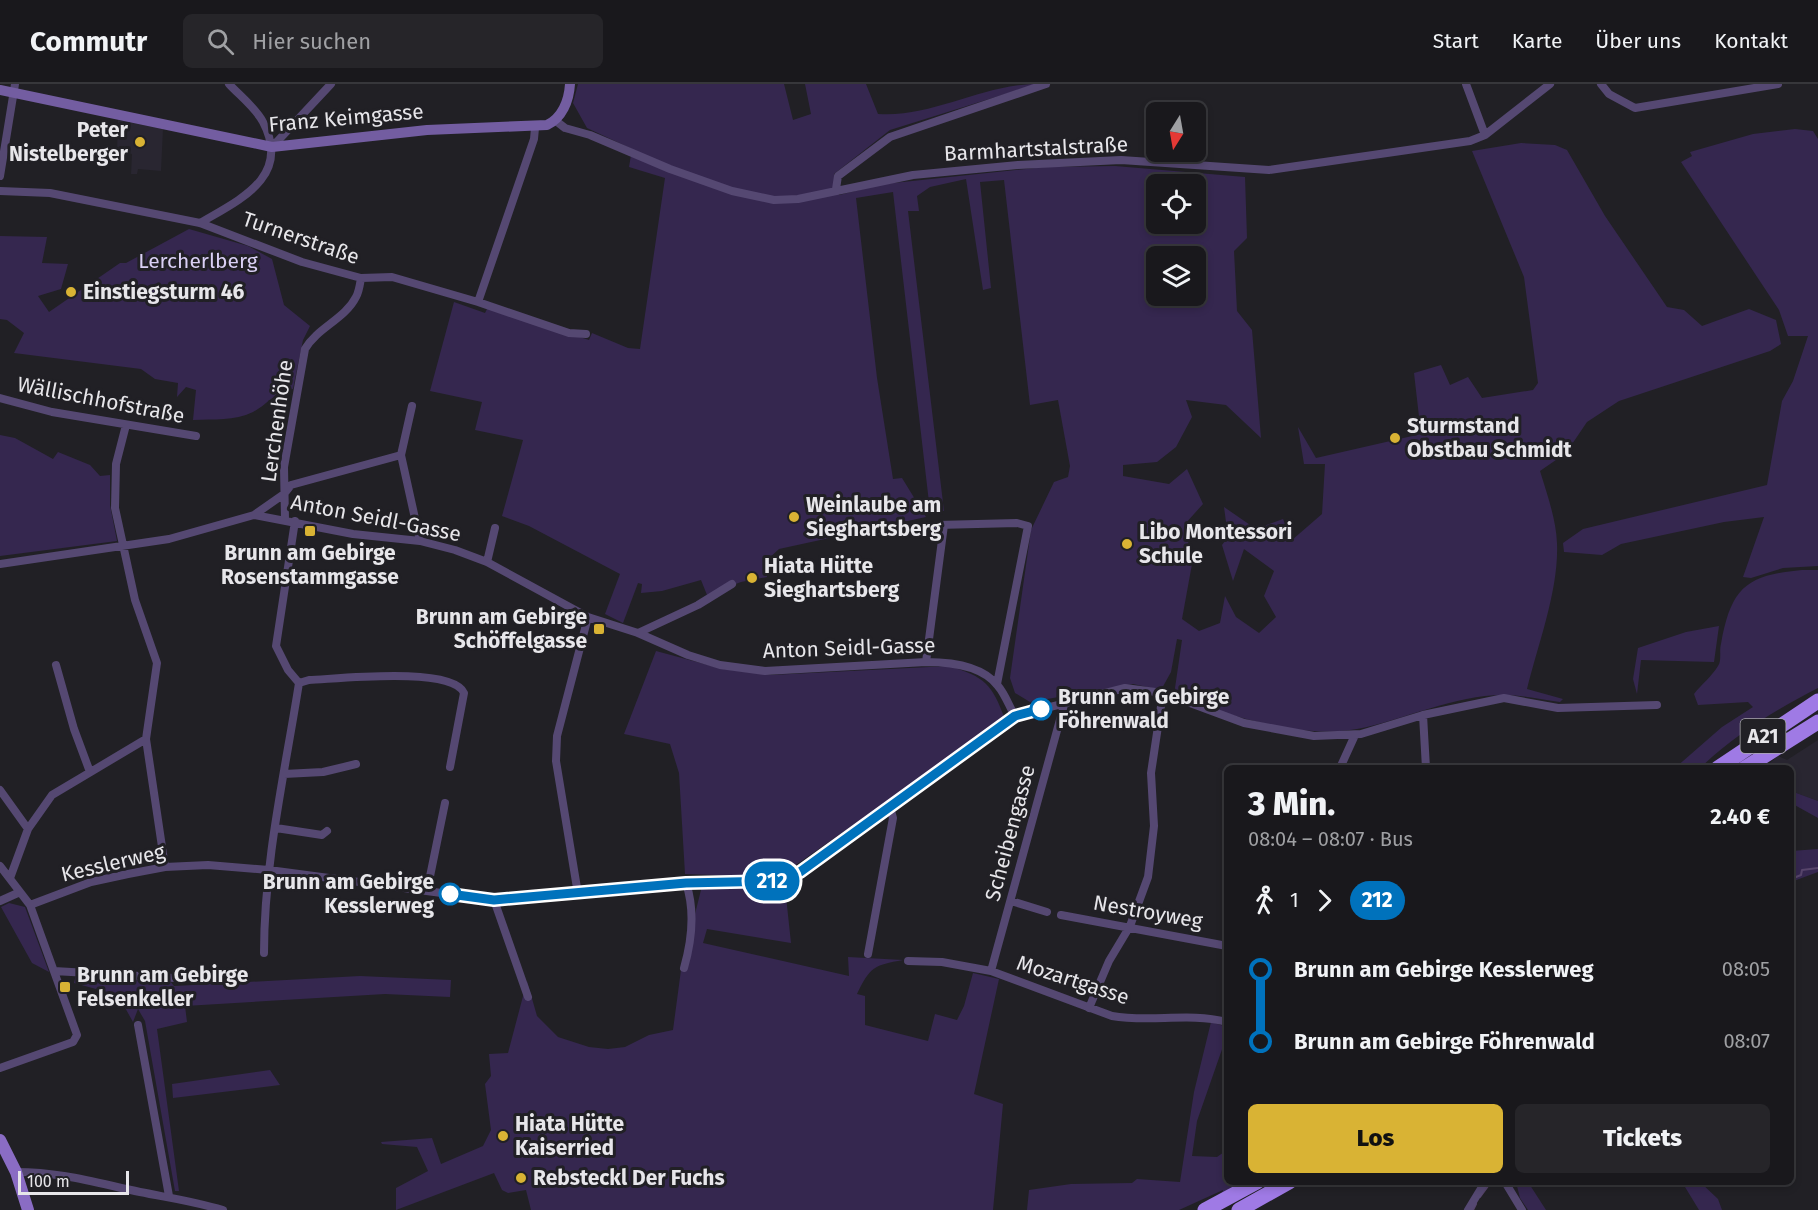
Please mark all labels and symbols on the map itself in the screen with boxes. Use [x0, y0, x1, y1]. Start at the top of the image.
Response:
street label: Franz Keimgasse [267, 98, 425, 138]
north arrow [1146, 102, 1206, 162]
place label: Peter Nistelberger [9, 117, 129, 167]
street label: Barmhartstalstraße [943, 131, 1129, 167]
marker: Peter Nistelberger [133, 135, 147, 149]
street label: Turnerstraße [239, 206, 363, 270]
park label: Lercherlberg [138, 248, 258, 274]
place label: Einstiegsturm 46 [83, 279, 244, 305]
marker: Einstiegsturm 46 [64, 285, 78, 299]
street label: Lerchenhöhe [256, 358, 298, 484]
street label: Wällischhofstraße [15, 371, 187, 429]
place label: Sturmstand Obstbau Schmidt [1407, 413, 1573, 463]
marker: Sturmstand Obstbau Schmidt [1388, 431, 1402, 445]
street label: Anton Seidl-Gasse [289, 489, 463, 547]
place label: Weinlaube am Sieghartsberg [806, 492, 942, 542]
marker: Weinlaube am Sieghartsberg [787, 510, 801, 524]
place label: Libo Montessori Schule [1139, 519, 1292, 569]
marker: Brunn am Gebirge Rosenstammgasse [303, 524, 317, 538]
marker: Libo Montessori Schule [1120, 537, 1134, 551]
place label: Brunn am Gebirge Rosenstammgasse [221, 540, 399, 590]
place label: Hiata Hütte Sieghartsberg [764, 553, 900, 603]
marker: Hiata Hütte Sieghartsberg [745, 571, 759, 585]
place label: Brunn am Gebirge Schöffelgasse [416, 604, 587, 654]
marker: Brunn am Gebirge Schöffelgasse [592, 622, 606, 636]
street label: Anton Seidl-Gasse [762, 632, 936, 664]
place label: Brunn am Gebirge Föhrenwald [1058, 684, 1230, 734]
marker: Brunn am Gebirge Föhrenwald [1030, 698, 1052, 720]
road number: A21 [1740, 719, 1786, 753]
street label: Scheibengasse [979, 762, 1041, 904]
street label: Kesslerweg [58, 838, 168, 888]
line badge: 212 [738, 862, 806, 900]
place label: Brunn am Gebirge Kesslerweg [263, 869, 434, 919]
marker: Brunn am Gebirge Kesslerweg [439, 883, 461, 905]
street label: Nestroyweg [1091, 890, 1205, 934]
street label: Mozartgasse [1013, 950, 1133, 1010]
place label: Brunn am Gebirge Felsenkeller [77, 962, 249, 1012]
marker: Brunn am Gebirge Felsenkeller [58, 980, 72, 994]
place label: Hiata Hütte Kaiserried [515, 1111, 625, 1161]
marker: Hiata Hütte Kaiserried [496, 1129, 510, 1143]
place label: Rebsteckl Der Fuchs [533, 1165, 725, 1191]
scale bar [18, 1168, 129, 1196]
marker: Rebsteckl Der Fuchs [514, 1171, 528, 1185]

